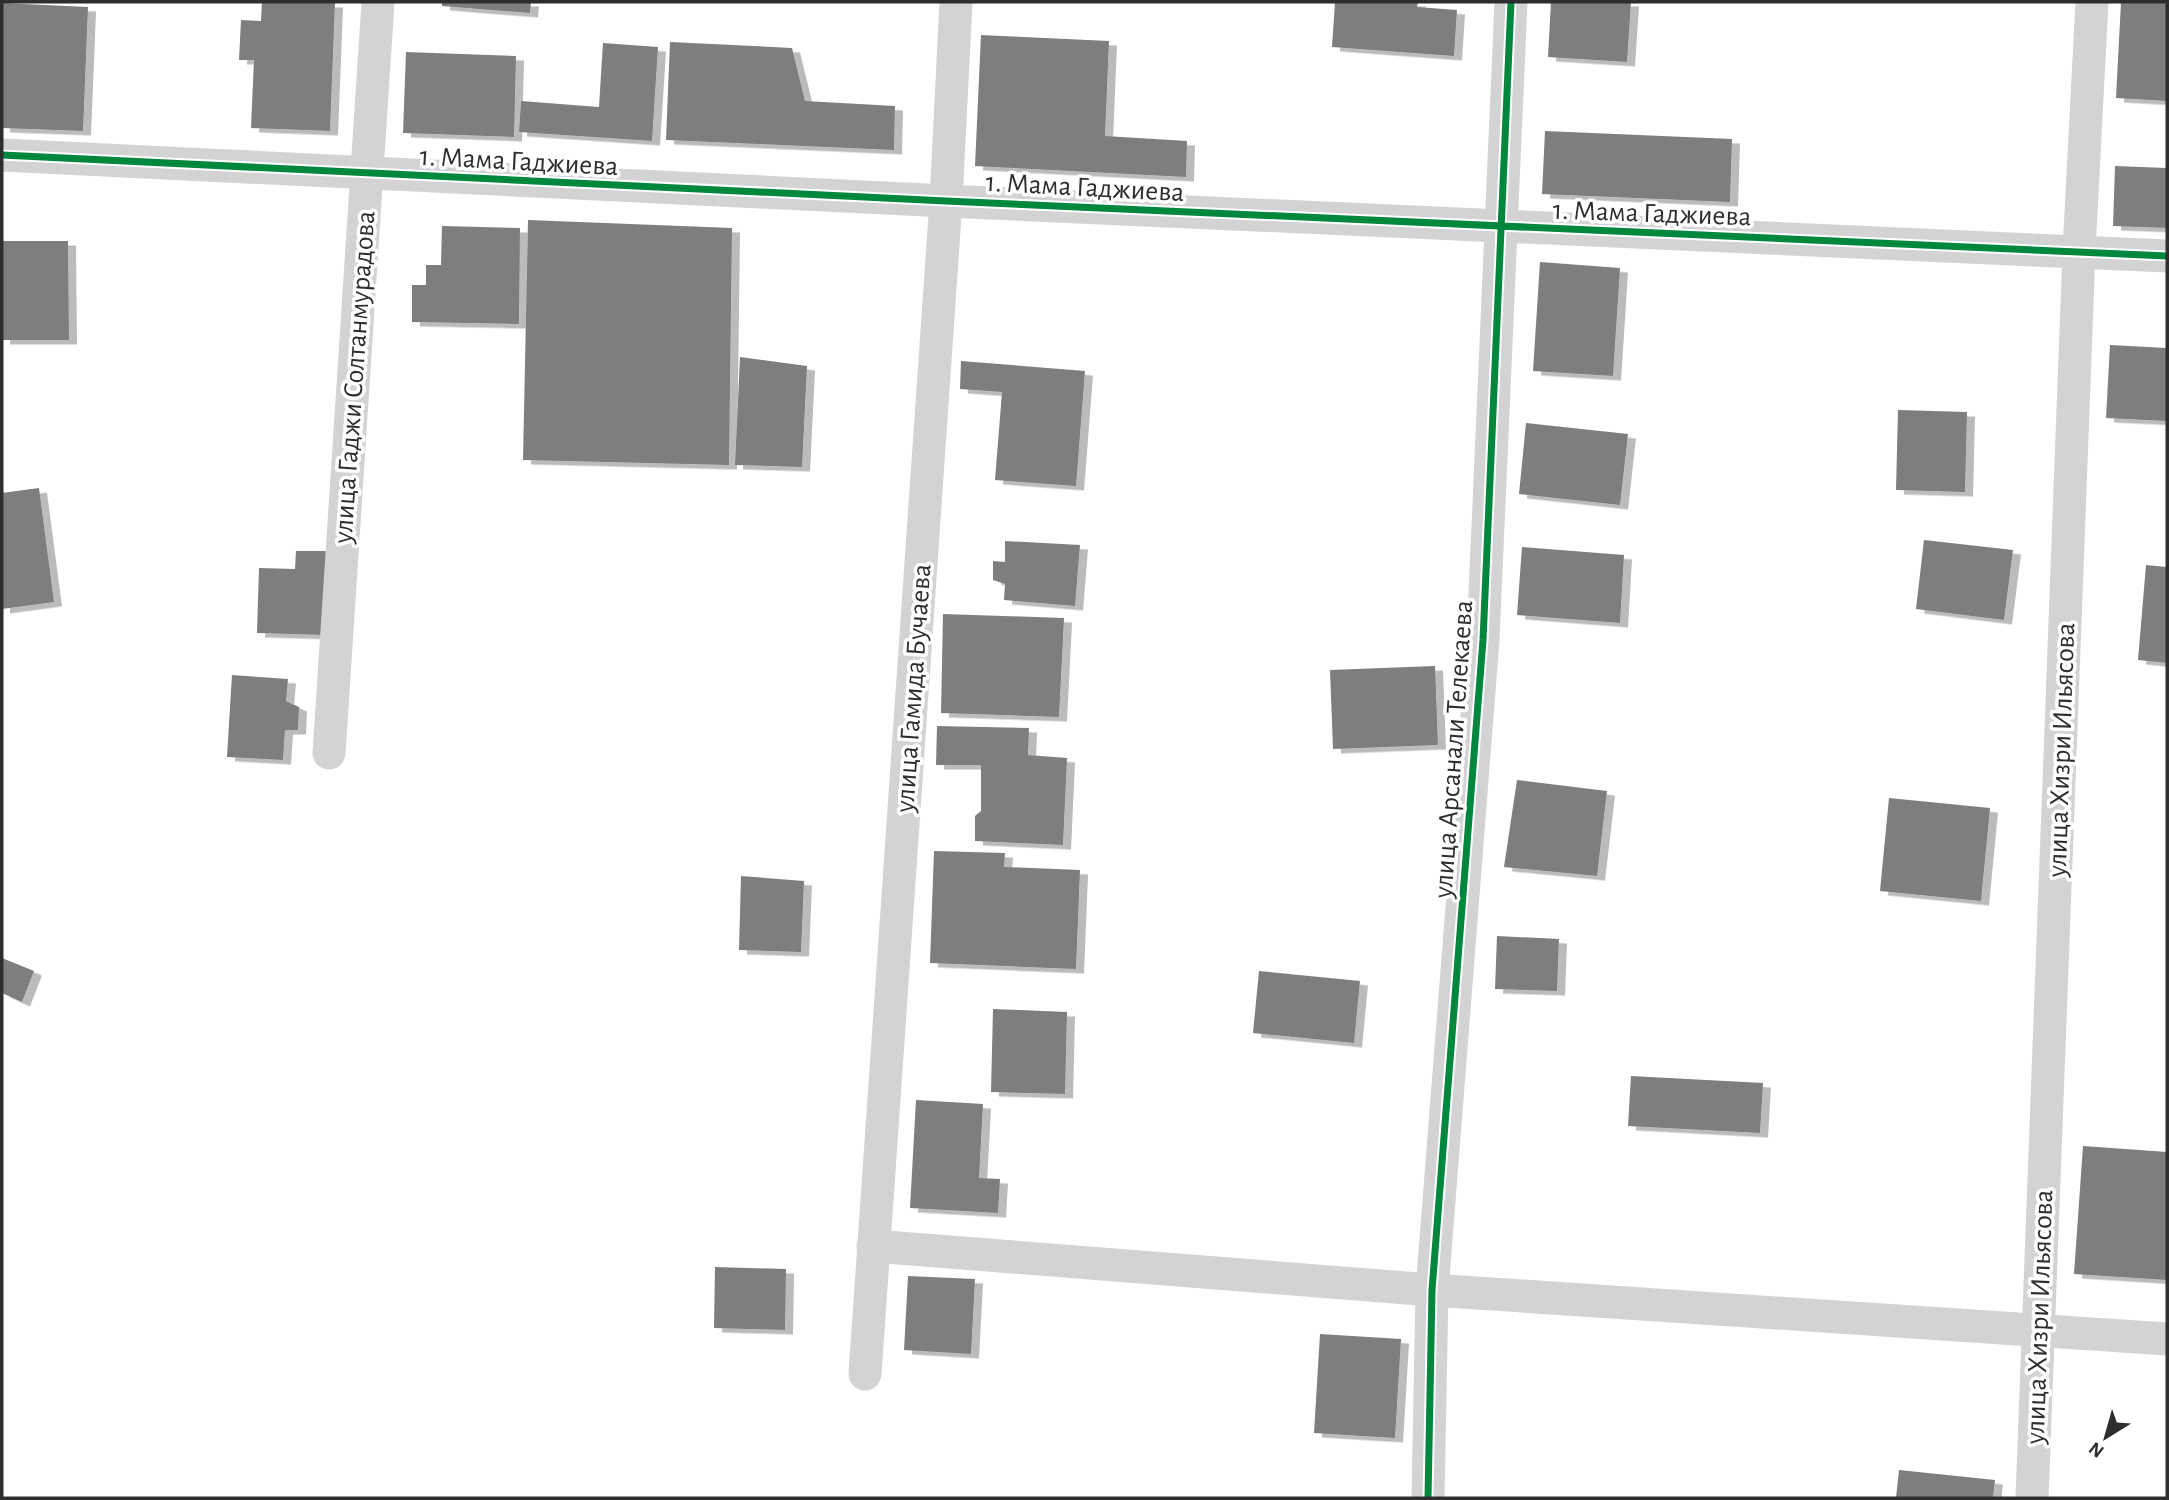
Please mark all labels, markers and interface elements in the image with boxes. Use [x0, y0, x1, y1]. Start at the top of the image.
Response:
street label: 1. Мама Гаджиева [419, 143, 619, 181]
street label: 1. Мама Гаджиева [985, 169, 1185, 207]
street label: 1. Мама Гаджиева [1552, 197, 1752, 231]
street label: улица Гаджи Солтанмурадова [329, 210, 381, 545]
street label: улица Гамида Бучаева [891, 563, 937, 814]
street label: улица Арсанали Телекаева [1430, 599, 1478, 900]
street label: улица Хизри Ильясова [2044, 622, 2080, 879]
street label: улица Хизри Ильясова [2022, 1189, 2058, 1446]
north arrow [2071, 1402, 2141, 1472]
text: N [2086, 1438, 2108, 1461]

